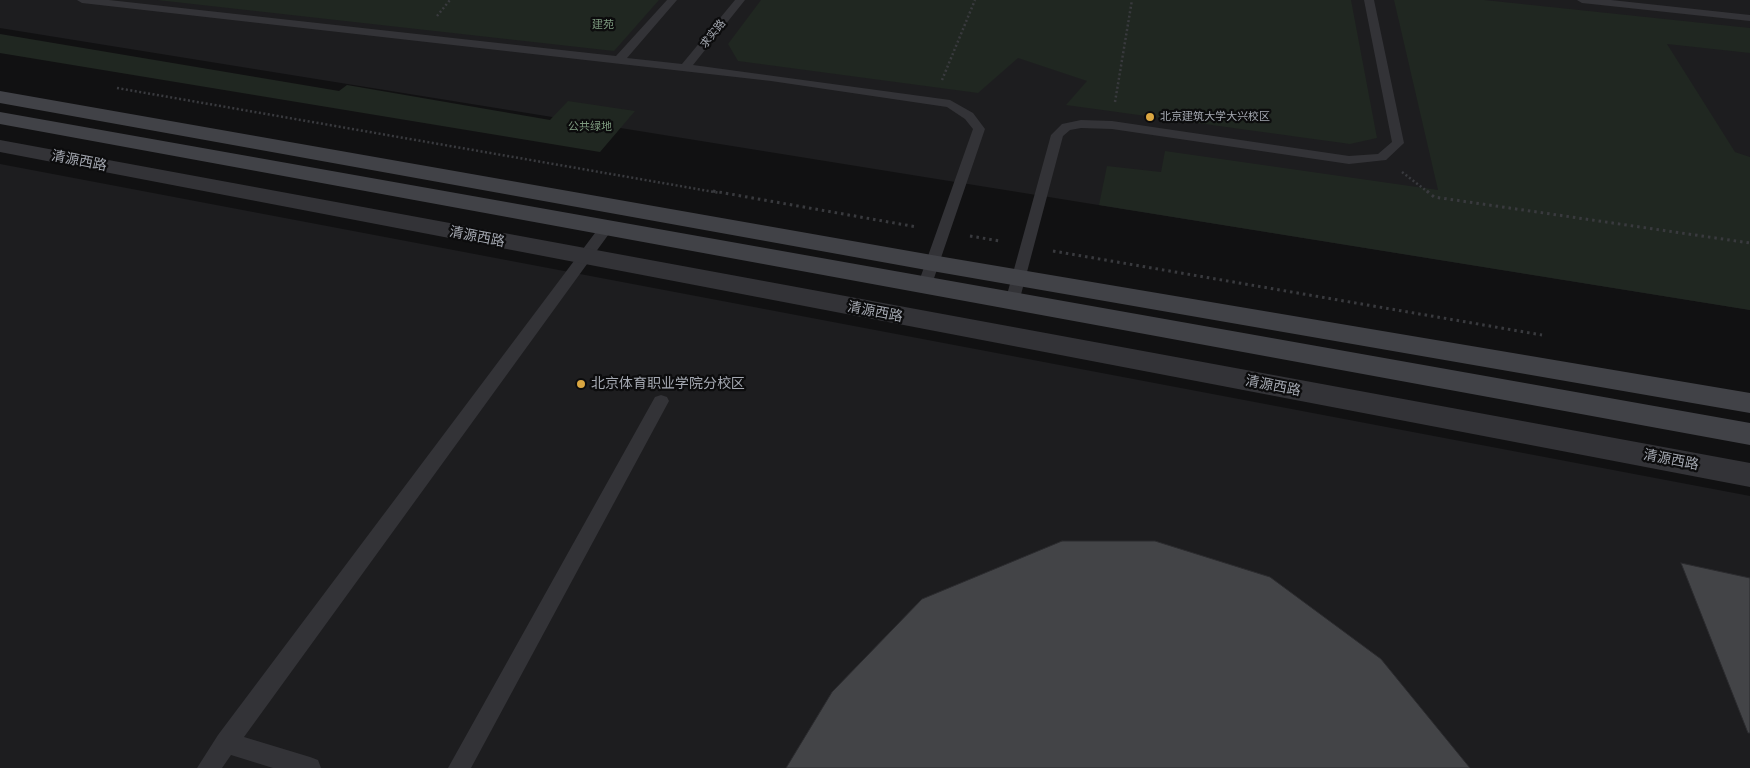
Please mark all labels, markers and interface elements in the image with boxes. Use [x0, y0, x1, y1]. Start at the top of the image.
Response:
street label: 求实路 [697, 17, 729, 51]
park label: 建苑 [592, 18, 614, 32]
place label: 北京建筑大学大兴校区 [1160, 110, 1270, 124]
marker: 北京建筑大学大兴校区 [1144, 111, 1156, 123]
park label: 公共绿地 [568, 120, 612, 134]
street label: 清源西路 [50, 147, 108, 175]
street label: 清源西路 [448, 223, 506, 251]
street label: 清源西路 [846, 298, 904, 326]
street label: 清源西路 [1244, 372, 1302, 400]
place label: 北京体育职业学院分校区 [591, 376, 745, 392]
marker: 北京体育职业学院分校区 [575, 378, 587, 390]
street label: 清源西路 [1642, 446, 1700, 474]

